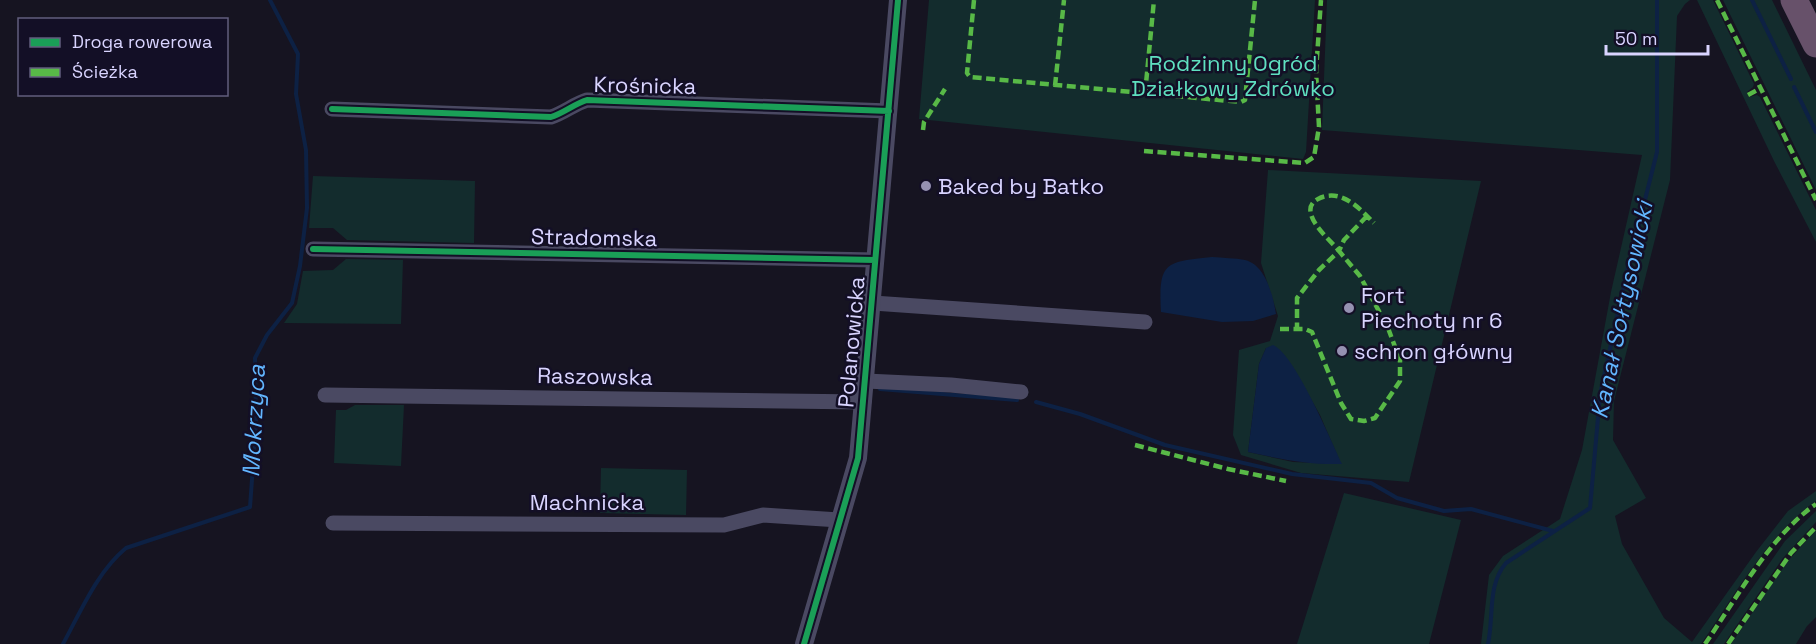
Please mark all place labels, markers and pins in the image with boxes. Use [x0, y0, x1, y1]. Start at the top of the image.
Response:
place label: Baked by Batko [938, 172, 1104, 200]
marker: Baked by Batko [919, 179, 933, 193]
place label: Fort Piechoty nr 6 [1361, 281, 1503, 334]
marker: Fort Piechoty nr 6 [1342, 301, 1356, 315]
place label: schron główny [1354, 337, 1513, 365]
marker: schron główny [1335, 344, 1349, 358]

